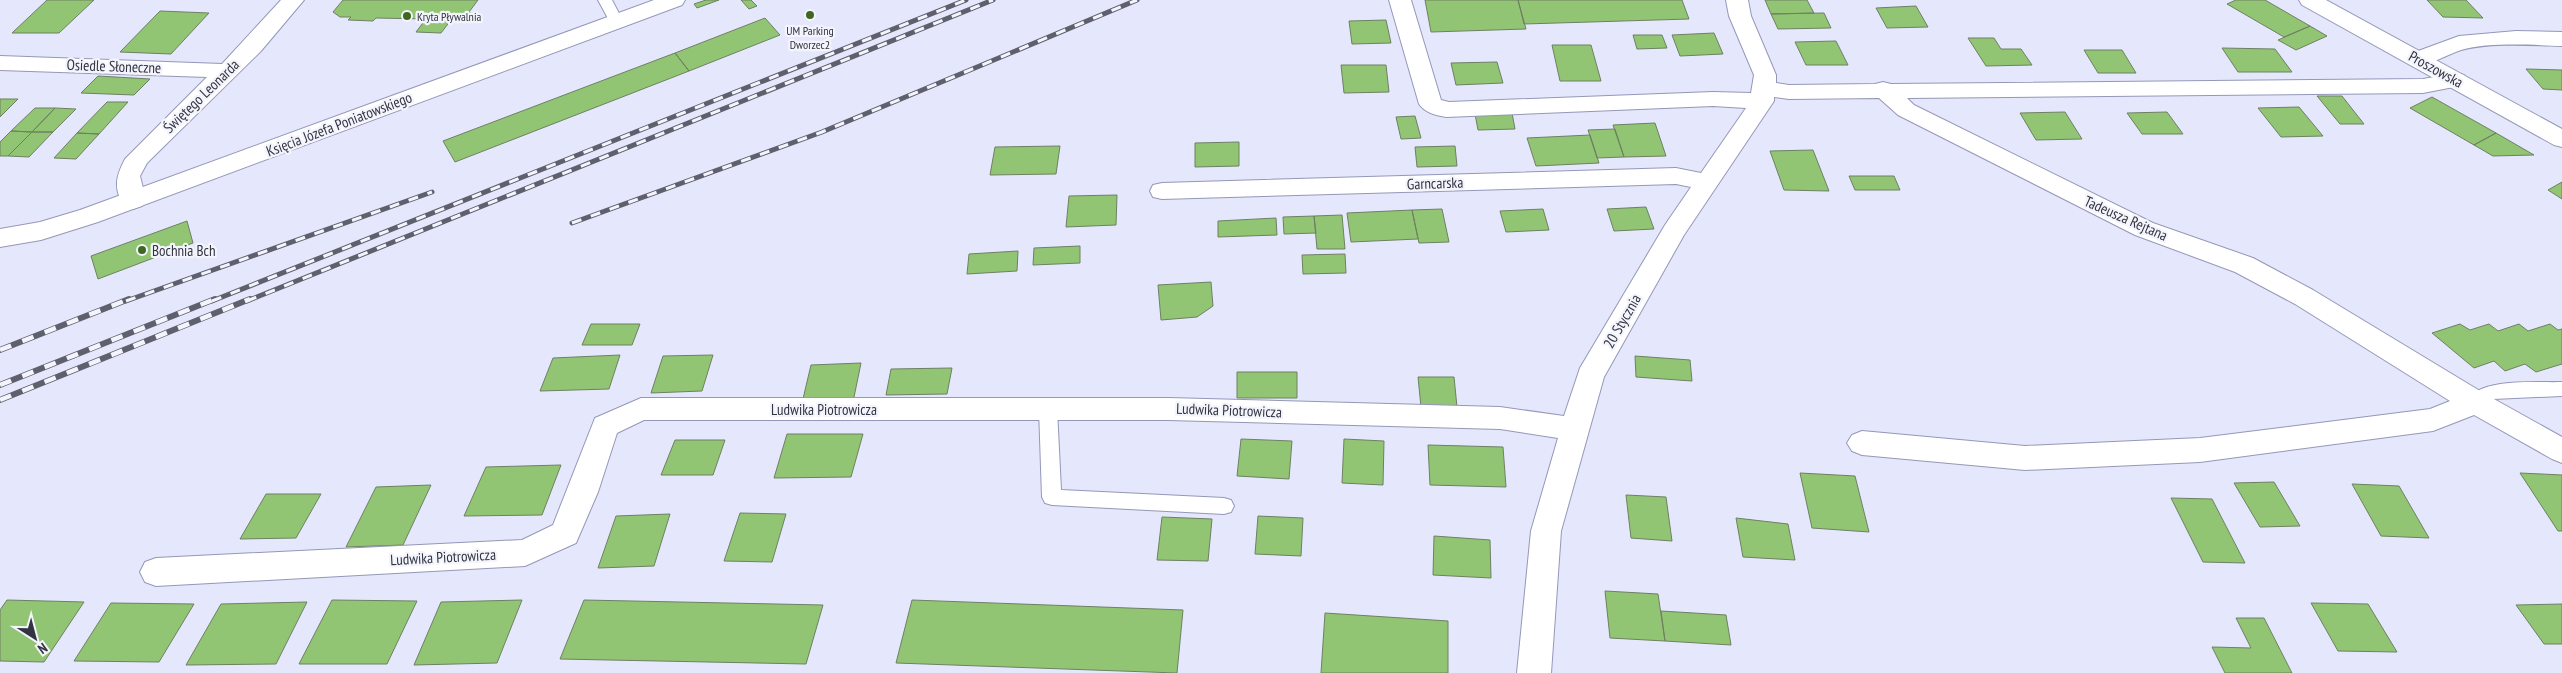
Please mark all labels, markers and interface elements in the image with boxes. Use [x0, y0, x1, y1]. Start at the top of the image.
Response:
place label: Kryta Pływalnia [417, 9, 481, 24]
marker: UM Parking Dworzec2 [804, 9, 816, 21]
marker: Kryta Pływalnia [401, 10, 413, 22]
place label: UM Parking Dworzec2 [786, 23, 834, 52]
street label: Proszowska [2405, 46, 2467, 92]
street label: Osiedle Słoneczne [66, 55, 162, 77]
street label: Świętego Leonarda [159, 55, 243, 137]
street label: Księcia Józefa Poniatowskiego [263, 87, 415, 161]
street label: Garncarska [1406, 173, 1464, 193]
street label: Tadeusza Rejtana [2081, 191, 2171, 245]
place label: Bochnia Bch [152, 241, 216, 260]
marker: Bochnia Bch [136, 244, 148, 256]
street label: 20 Stycznia [1599, 291, 1645, 351]
street label: Ludwika Piotrowicza [1176, 399, 1282, 421]
street label: Ludwika Piotrowicza [771, 400, 877, 419]
street label: Ludwika Piotrowicza [390, 545, 496, 569]
north arrow [10, 613, 60, 663]
text: N [34, 639, 51, 658]

